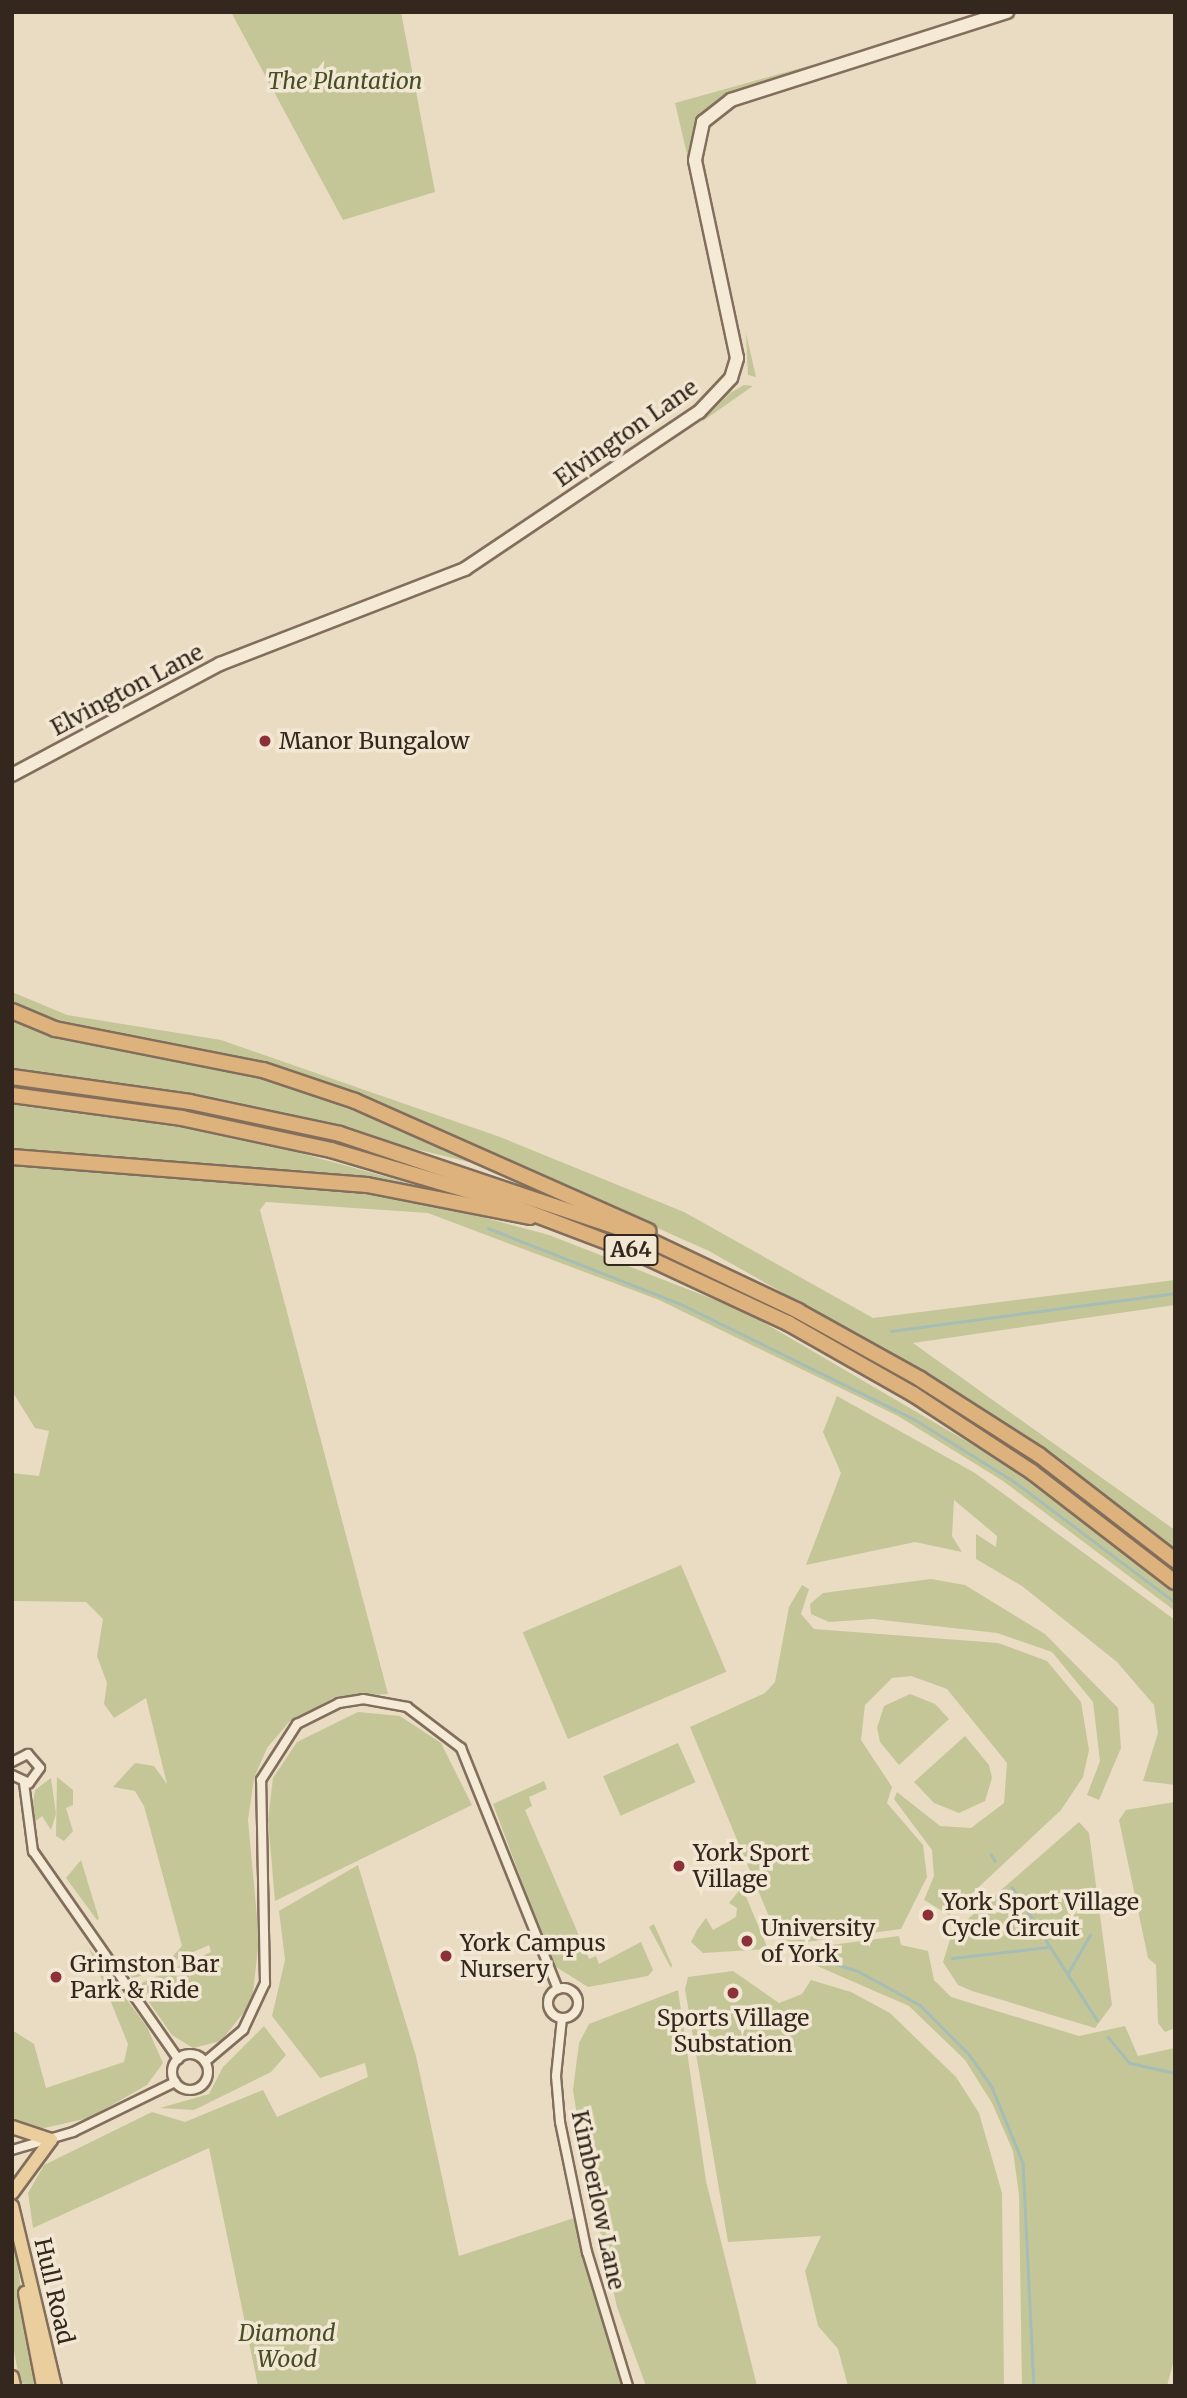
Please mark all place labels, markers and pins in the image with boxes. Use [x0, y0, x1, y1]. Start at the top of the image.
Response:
place label: Manor Bungalow [279, 727, 469, 755]
marker: Manor Bungalow [257, 733, 273, 749]
place label: York Sport Village [693, 1839, 810, 1893]
marker: York Sport Village [671, 1858, 687, 1874]
place label: York Sport Village Cycle Circuit [942, 1888, 1139, 1942]
marker: York Sport Village Cycle Circuit [920, 1907, 936, 1923]
place label: University of York [761, 1914, 875, 1968]
place label: York Campus Nursery [460, 1929, 606, 1983]
marker: University of York [739, 1933, 755, 1949]
marker: York Campus Nursery [438, 1948, 454, 1964]
place label: Grimston Bar Park & Ride [70, 1950, 220, 2004]
marker: Grimston Bar Park & Ride [48, 1969, 64, 1985]
marker: Sports Village Substation [725, 1985, 741, 2001]
place label: Sports Village Substation [657, 2004, 809, 2058]

